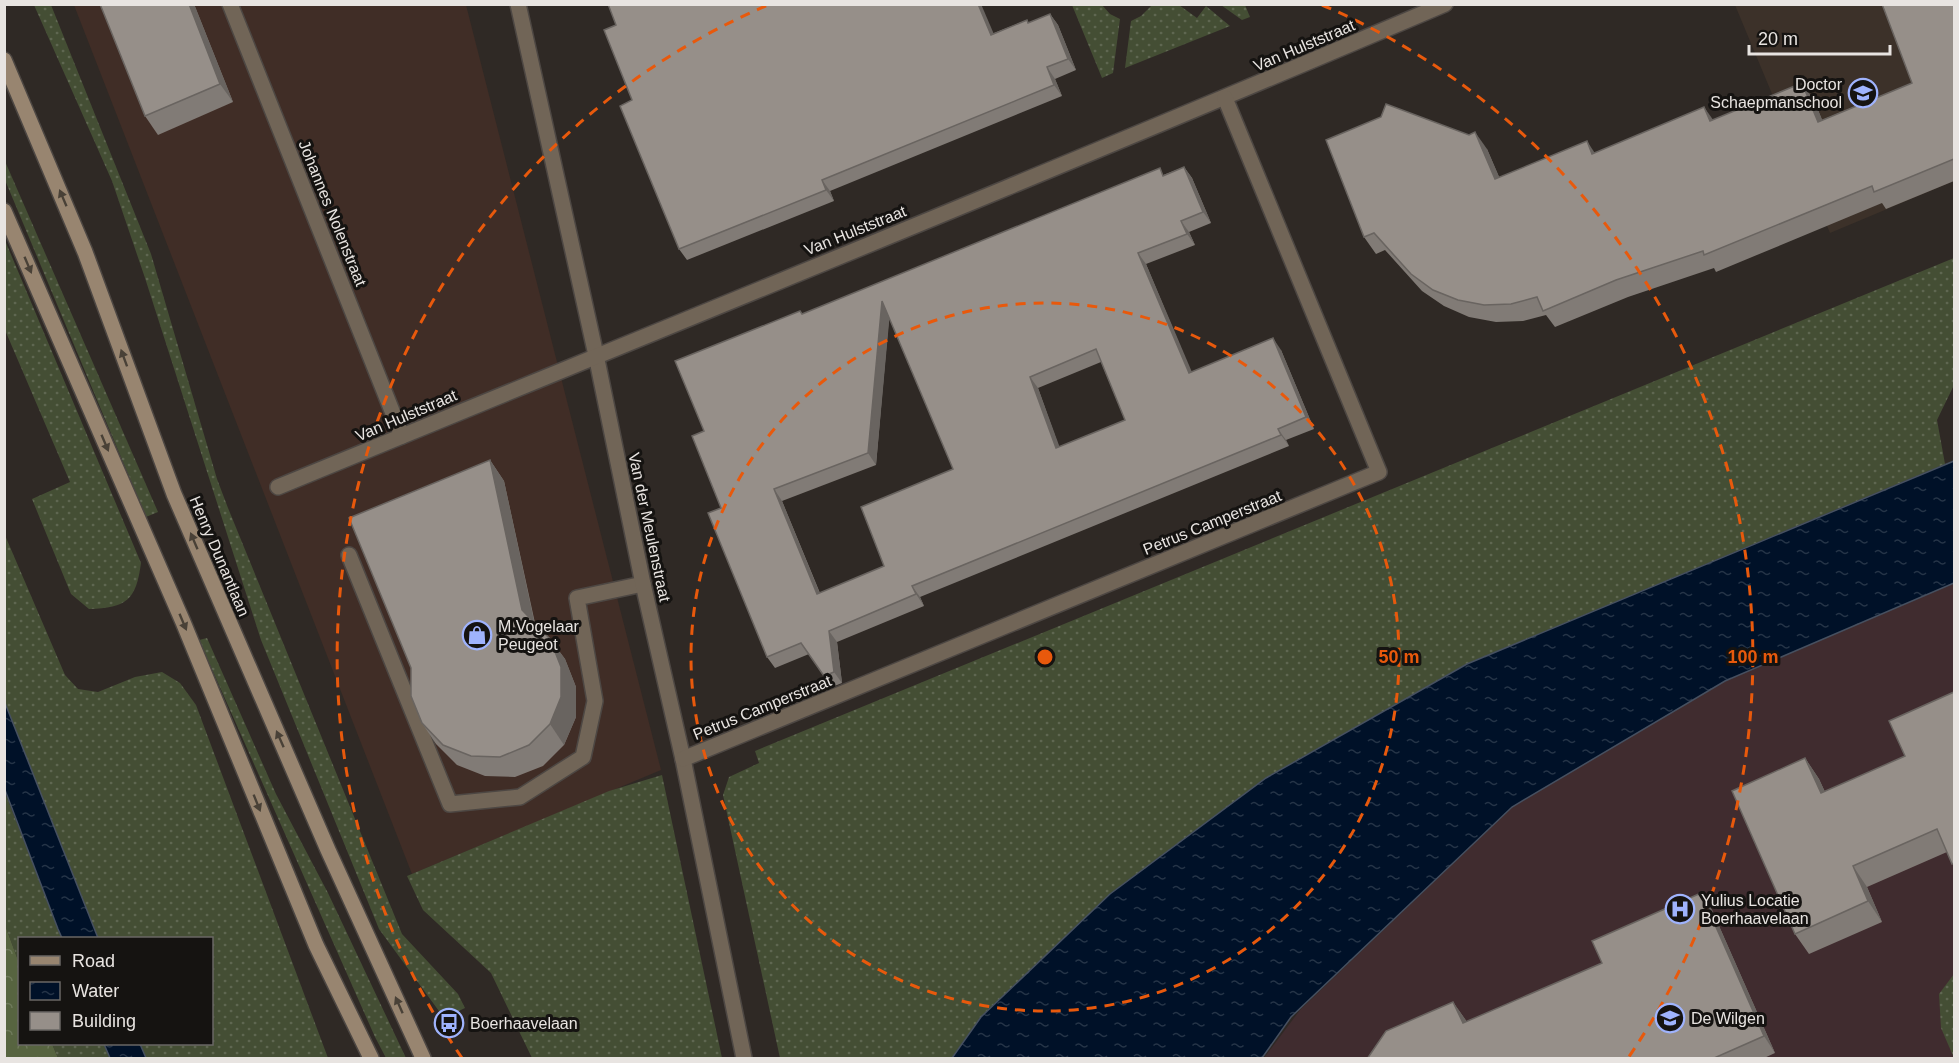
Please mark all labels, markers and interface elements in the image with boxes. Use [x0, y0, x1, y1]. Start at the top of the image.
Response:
street label: Van Hulststraat [1251, 16, 1358, 74]
scale bar [1749, 18, 1890, 56]
text: 20 m [1758, 29, 1798, 49]
place label: Doctor Schaepmanschool [1710, 76, 1843, 111]
school or university icon: Doctor Schaepmanschool [1847, 77, 1879, 109]
street label: Johannes Nolenstraat [296, 138, 370, 289]
one-way arrow [58, 189, 67, 207]
street label: Van Hulststraat [802, 202, 909, 259]
one-way arrow [23, 256, 33, 274]
one-way arrow [119, 349, 129, 367]
street label: Van Hulststraat [353, 386, 460, 444]
one-way arrow [101, 435, 110, 452]
street label: Van der Meulenstraat [625, 451, 674, 604]
street label: Petrus Camperstraat [1141, 487, 1284, 558]
street label: Henry Dunantlaan [187, 494, 253, 619]
one-way arrow [189, 532, 198, 549]
one-way arrow [178, 614, 188, 632]
place label: M.Vogelaar Peugeot [498, 618, 580, 653]
shop icon: M.Vogelaar Peugeot [461, 619, 493, 651]
centre of rings [1035, 647, 1055, 667]
text: 50 m [1378, 647, 1420, 667]
text: 100 m [1727, 647, 1779, 667]
street label: Petrus Camperstraat [691, 672, 834, 743]
one-way arrow [275, 730, 284, 747]
one-way arrow [252, 794, 262, 812]
place label: Yulius Locatie Boerhaavelaan [1701, 892, 1809, 927]
hospital icon: Yulius Locatie Boerhaavelaan [1664, 893, 1696, 925]
legend [18, 937, 213, 1045]
text: Road [72, 951, 115, 971]
text: Water [72, 981, 119, 1001]
one-way arrow [394, 997, 403, 1014]
school or university icon: De Wilgen [1654, 1002, 1686, 1034]
bus stop icon: Boerhaavelaan [433, 1007, 465, 1039]
place label: De Wilgen [1691, 1010, 1765, 1027]
text: Building [72, 1011, 136, 1031]
place label: Boerhaavelaan [470, 1015, 578, 1032]

